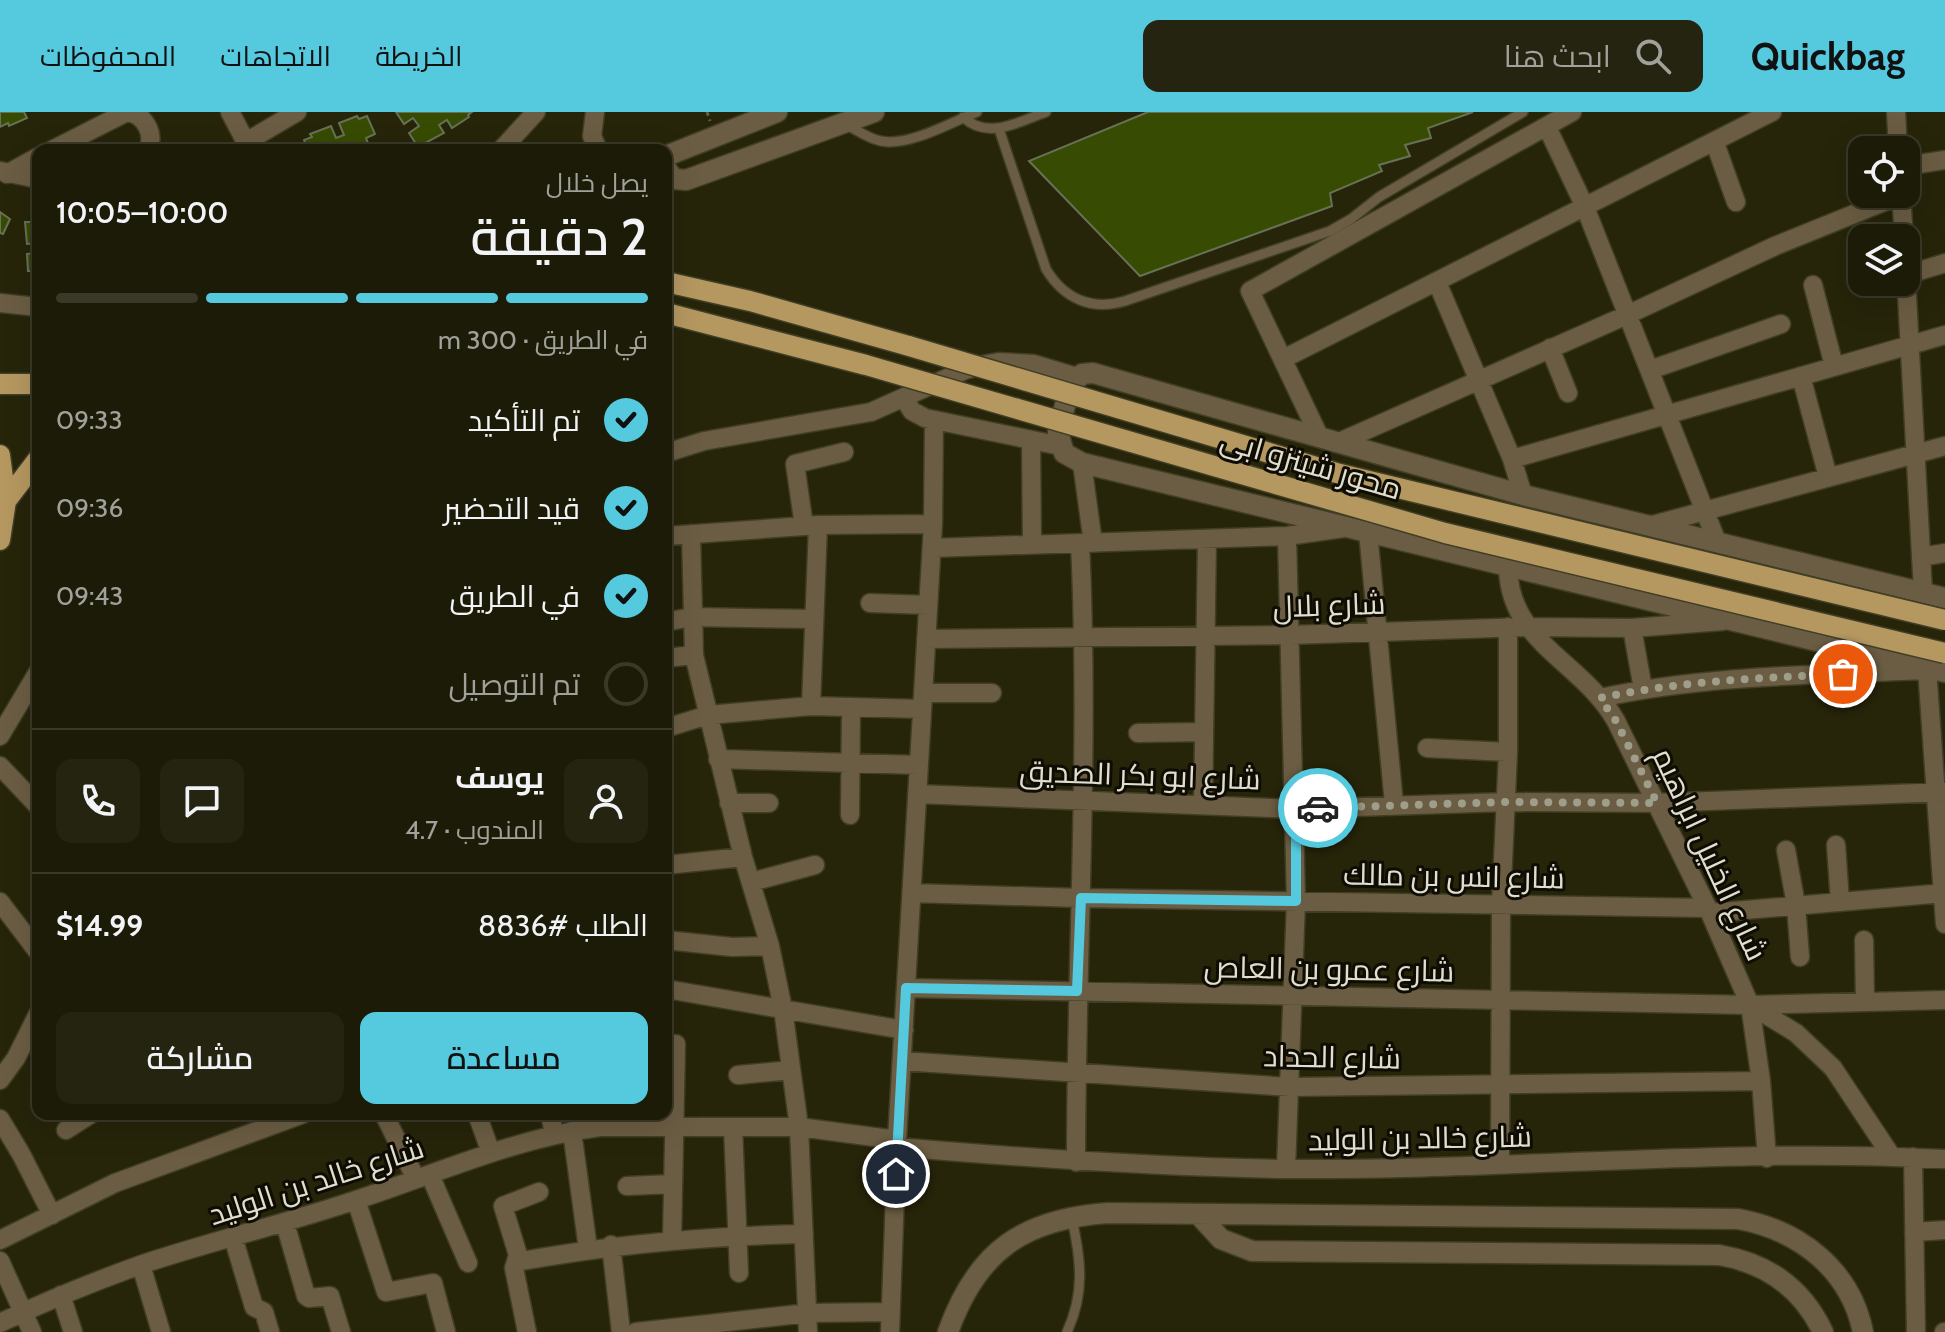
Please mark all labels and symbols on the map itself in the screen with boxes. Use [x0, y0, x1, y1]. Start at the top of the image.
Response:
street label: محور شينزو ابى [1216, 421, 1406, 507]
street label: شارع بلال [1272, 585, 1386, 627]
pin [1809, 640, 1877, 708]
street label: شارع الخليل ابراهيم [1643, 742, 1776, 967]
street label: شارع ابو بكر الصديق [1019, 752, 1261, 800]
courier [1278, 768, 1358, 848]
street label: شارع انس بن مالك [1343, 856, 1565, 898]
street label: شارع عمرو بن العاص [1203, 948, 1455, 992]
street label: شارع الحداد [1263, 1037, 1401, 1079]
street label: شارع خالد بن الوليد [1308, 1118, 1532, 1160]
street label: شارع خالد بن الوليد [204, 1129, 429, 1235]
pin [862, 1140, 930, 1208]

